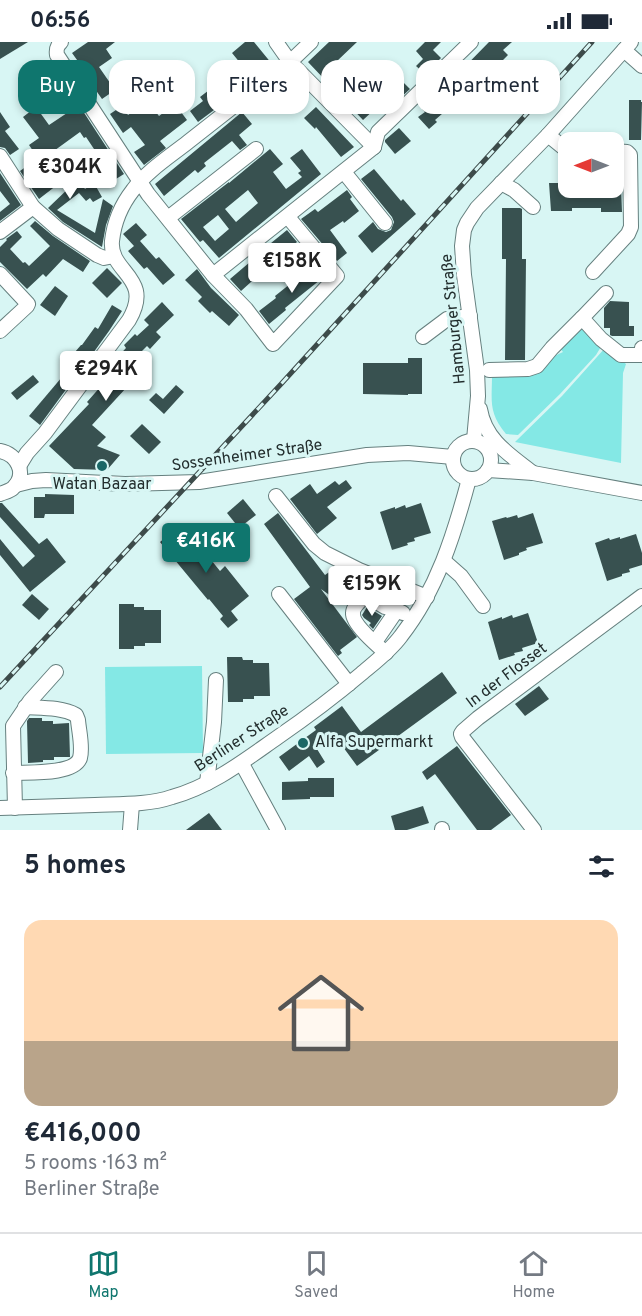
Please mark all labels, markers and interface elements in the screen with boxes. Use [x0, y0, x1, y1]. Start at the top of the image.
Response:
text: 06:56 [30, 8, 90, 35]
chip: Buy [18, 60, 97, 114]
chip: Rent [109, 60, 195, 114]
chip: Filters [207, 60, 309, 114]
chip: New [321, 60, 404, 114]
chip: Apartment [416, 60, 560, 114]
north arrow [558, 132, 624, 198]
map controls [558, 132, 624, 198]
pin: €304K [28, 149, 112, 200]
text: €304K [38, 155, 102, 181]
pin: €158K [250, 243, 334, 294]
text: €158K [262, 249, 322, 275]
street label: Hamburger Straße [437, 253, 471, 385]
pin: €294K [64, 351, 148, 402]
text: €294K [74, 357, 138, 383]
street label: Sossenheimer Straße [170, 436, 324, 476]
marker: Watan Bazaar [95, 459, 109, 473]
place label: Watan Bazaar [53, 475, 151, 495]
pin: €416K [164, 523, 248, 574]
text: €416K [176, 529, 236, 555]
pin: €159K [330, 566, 414, 617]
text: €159K [342, 572, 402, 598]
street label: In der Flosset [463, 639, 551, 713]
street label: Berliner Straße [191, 701, 293, 777]
place label: Alfa Supermarkt [315, 733, 433, 753]
marker: Alfa Supermarkt [296, 736, 310, 750]
text: 5 homes [24, 850, 126, 883]
icon: filters [585, 850, 618, 883]
icon: home [267, 959, 375, 1067]
text: €416,000 [24, 1118, 142, 1151]
text: 5 rooms · 163 m² [24, 1151, 167, 1177]
text: Berliner Straße [24, 1177, 160, 1203]
tab: Map [87, 1247, 120, 1303]
tab: Saved [294, 1247, 338, 1303]
tab: Home [512, 1247, 555, 1303]

